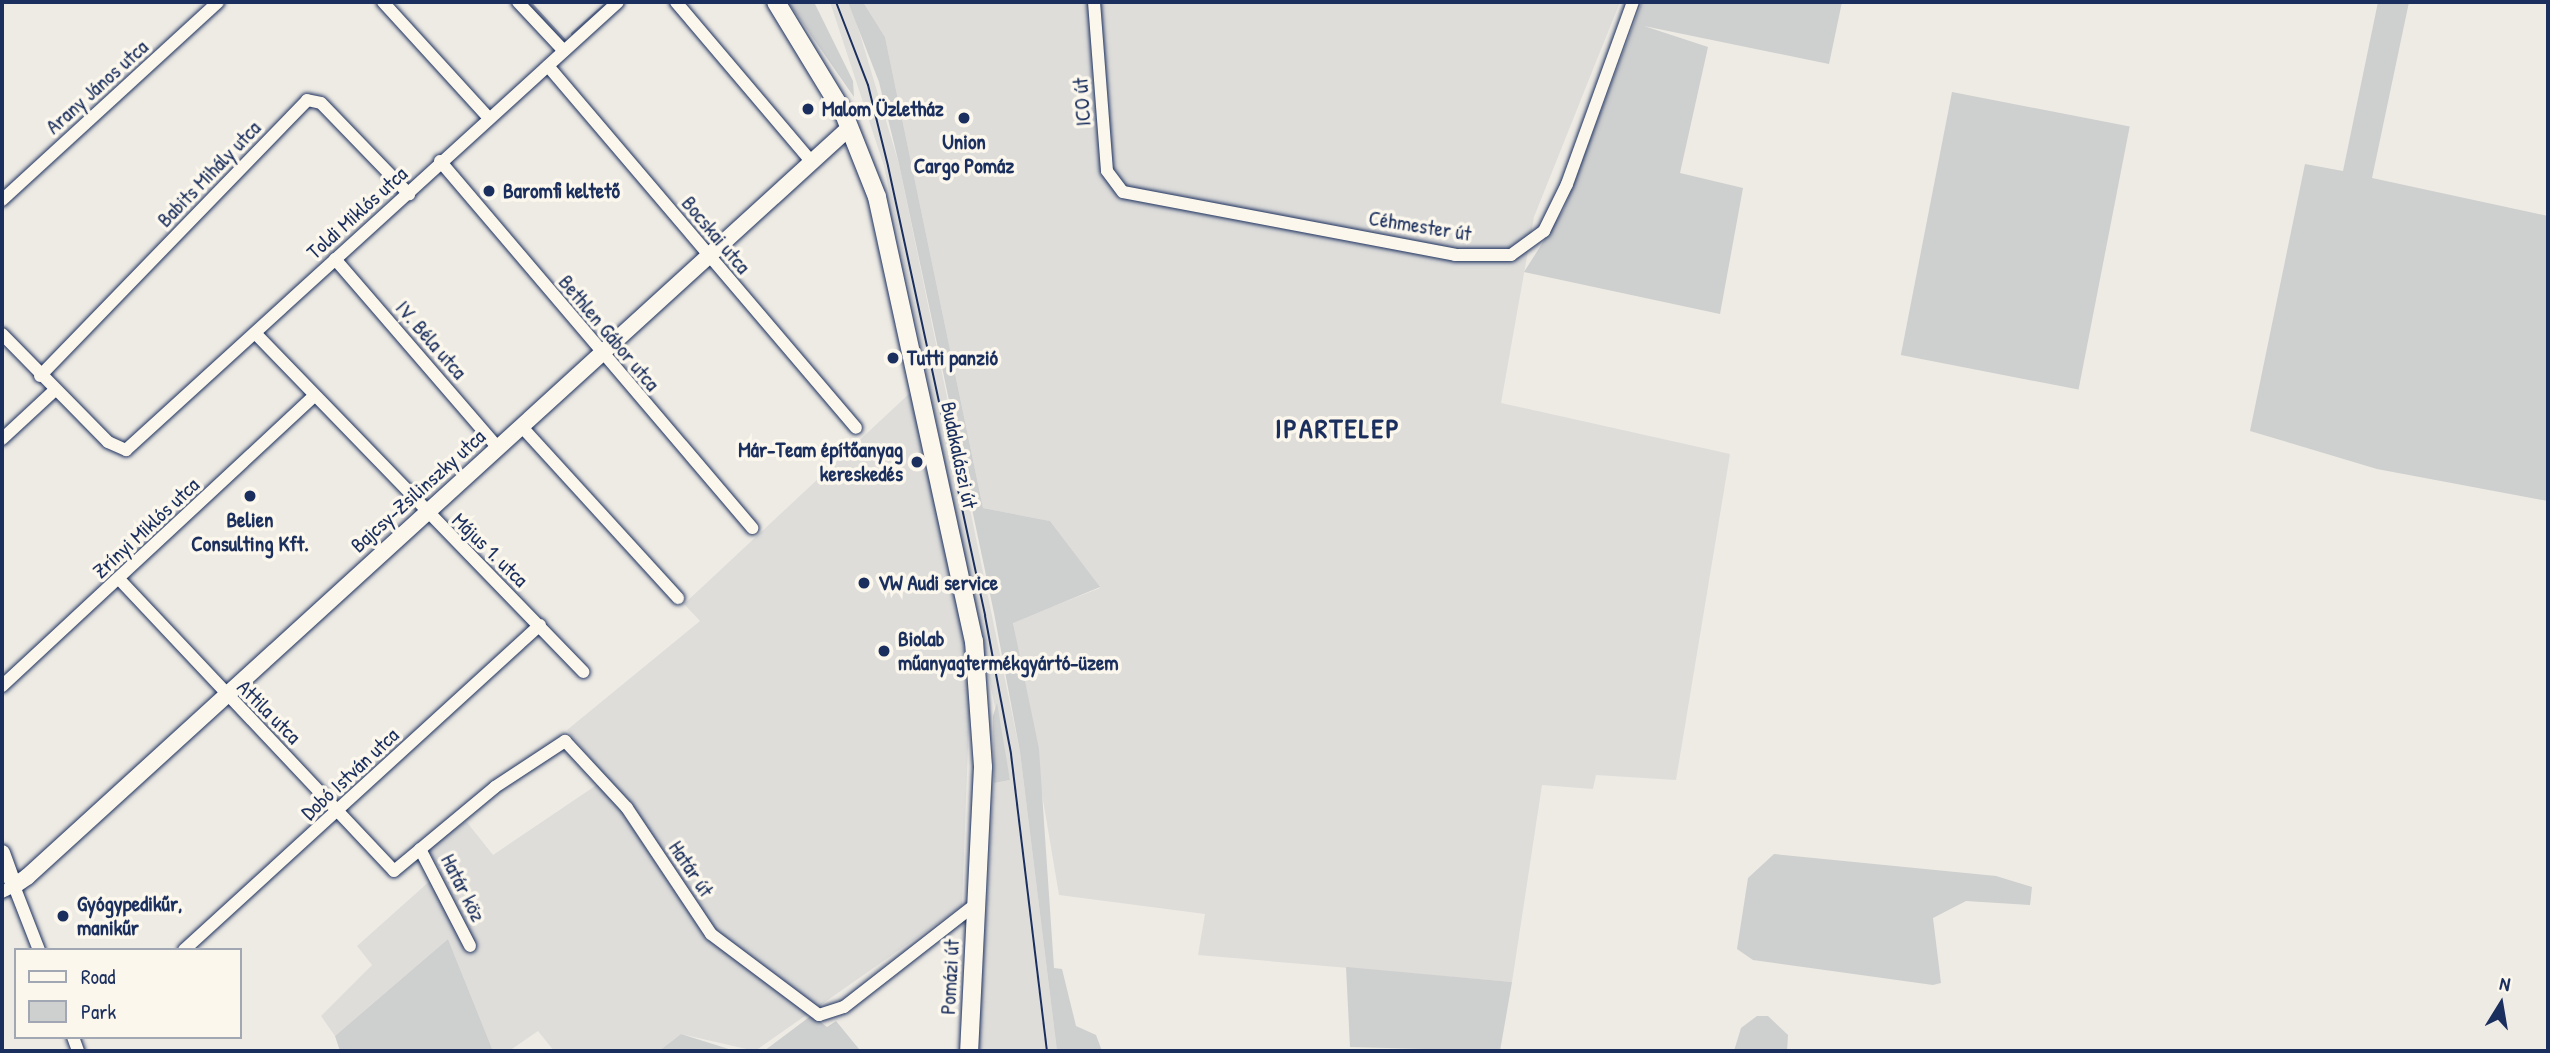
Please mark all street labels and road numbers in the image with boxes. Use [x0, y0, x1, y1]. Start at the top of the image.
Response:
street label: Arany János utca [41, 35, 153, 139]
street label: ICO út [1068, 77, 1096, 127]
street label: Babits Mihály utca [152, 116, 266, 232]
street label: Toldi Miklós utca [302, 161, 412, 265]
street label: Bocskai utca [676, 191, 756, 279]
street label: Céhmester út [1367, 205, 1473, 247]
street label: Bethlen Gábor utca [553, 270, 665, 396]
street label: IV. Béla utca [390, 296, 472, 384]
street label: Budakalászi út [935, 399, 983, 511]
street label: Bajcsy-Zsilinszky utca [346, 424, 490, 558]
street label: Zrínyi Miklós utca [88, 472, 204, 584]
street label: Május 1. utca [447, 508, 533, 592]
street label: Attila utca [232, 675, 306, 749]
street label: Dobó István utca [296, 723, 404, 825]
street label: Határ út [663, 836, 719, 902]
street label: Határ köz [435, 850, 491, 926]
street label: Pomázi út [935, 939, 965, 1015]

